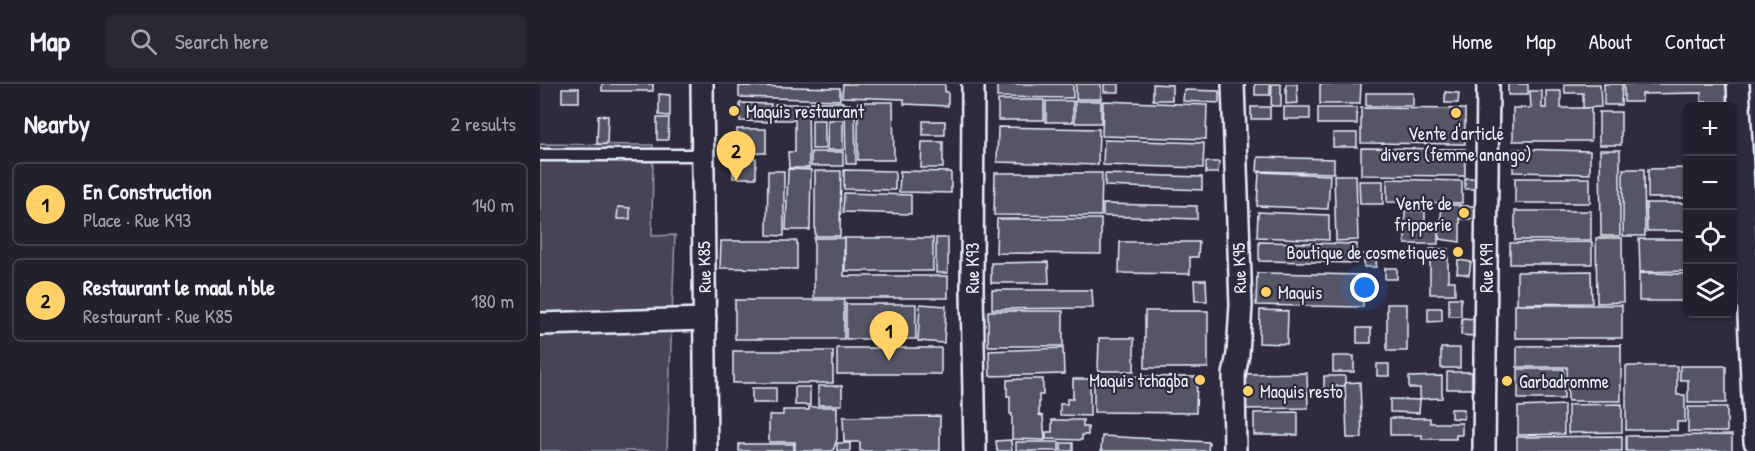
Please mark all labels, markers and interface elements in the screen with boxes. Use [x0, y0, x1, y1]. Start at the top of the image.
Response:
search box [106, 14, 526, 68]
text: Map [30, 22, 70, 60]
icon: search [127, 25, 160, 58]
text: Search here [175, 26, 269, 56]
text: Home [1452, 27, 1493, 56]
text: Map [1526, 27, 1556, 56]
text: About [1589, 27, 1632, 56]
text: Contact [1665, 27, 1725, 56]
place label: Maquis restaurant [746, 99, 865, 124]
map controls [1683, 102, 1737, 318]
button: + [1683, 102, 1737, 156]
marker: Maquis restaurant [727, 104, 741, 118]
text: Nearby [24, 106, 90, 141]
marker: Vente d'article divers (femme anango) [1449, 106, 1463, 120]
text: 2 results [451, 110, 516, 137]
place label: Vente d'article divers (femme anango) [1380, 121, 1532, 167]
pin: 2 [716, 132, 756, 181]
button: − [1683, 156, 1737, 210]
text: En Construction [83, 176, 212, 206]
text: 1 [42, 191, 49, 218]
text: 140 m [472, 191, 514, 218]
place label: Vente de fripperie [1394, 191, 1452, 237]
text: Place · Rue K93 [83, 206, 191, 233]
marker: Vente de fripperie [1457, 206, 1471, 220]
button: locate [1683, 210, 1737, 264]
place label: Boutique de cosmetiques [1287, 240, 1446, 265]
street label: Rue K85 [691, 241, 717, 293]
street label: Rue K95 [1226, 242, 1252, 294]
street label: Rue K93 [960, 243, 985, 293]
street label: Rue K99 [1474, 243, 1499, 293]
marker: Boutique de cosmetiques [1451, 245, 1465, 259]
button: layers [1683, 264, 1737, 318]
text: Restaurant le maal n'ble [83, 272, 275, 302]
your location [1350, 273, 1379, 302]
place label: Maquis [1278, 280, 1322, 305]
marker: Maquis [1259, 285, 1273, 299]
text: 2 [41, 287, 50, 314]
text: 180 m [471, 287, 514, 314]
text: Restaurant · Rue K85 [83, 302, 232, 329]
pin: 1 [870, 312, 908, 361]
place label: Maquis tchagba [1089, 368, 1188, 393]
place label: Garbadromme [1519, 369, 1609, 394]
marker: Maquis tchagba [1193, 373, 1207, 387]
marker: Garbadromme [1500, 374, 1514, 388]
place label: Maquis resto [1260, 379, 1343, 404]
marker: Maquis resto [1241, 384, 1255, 398]

